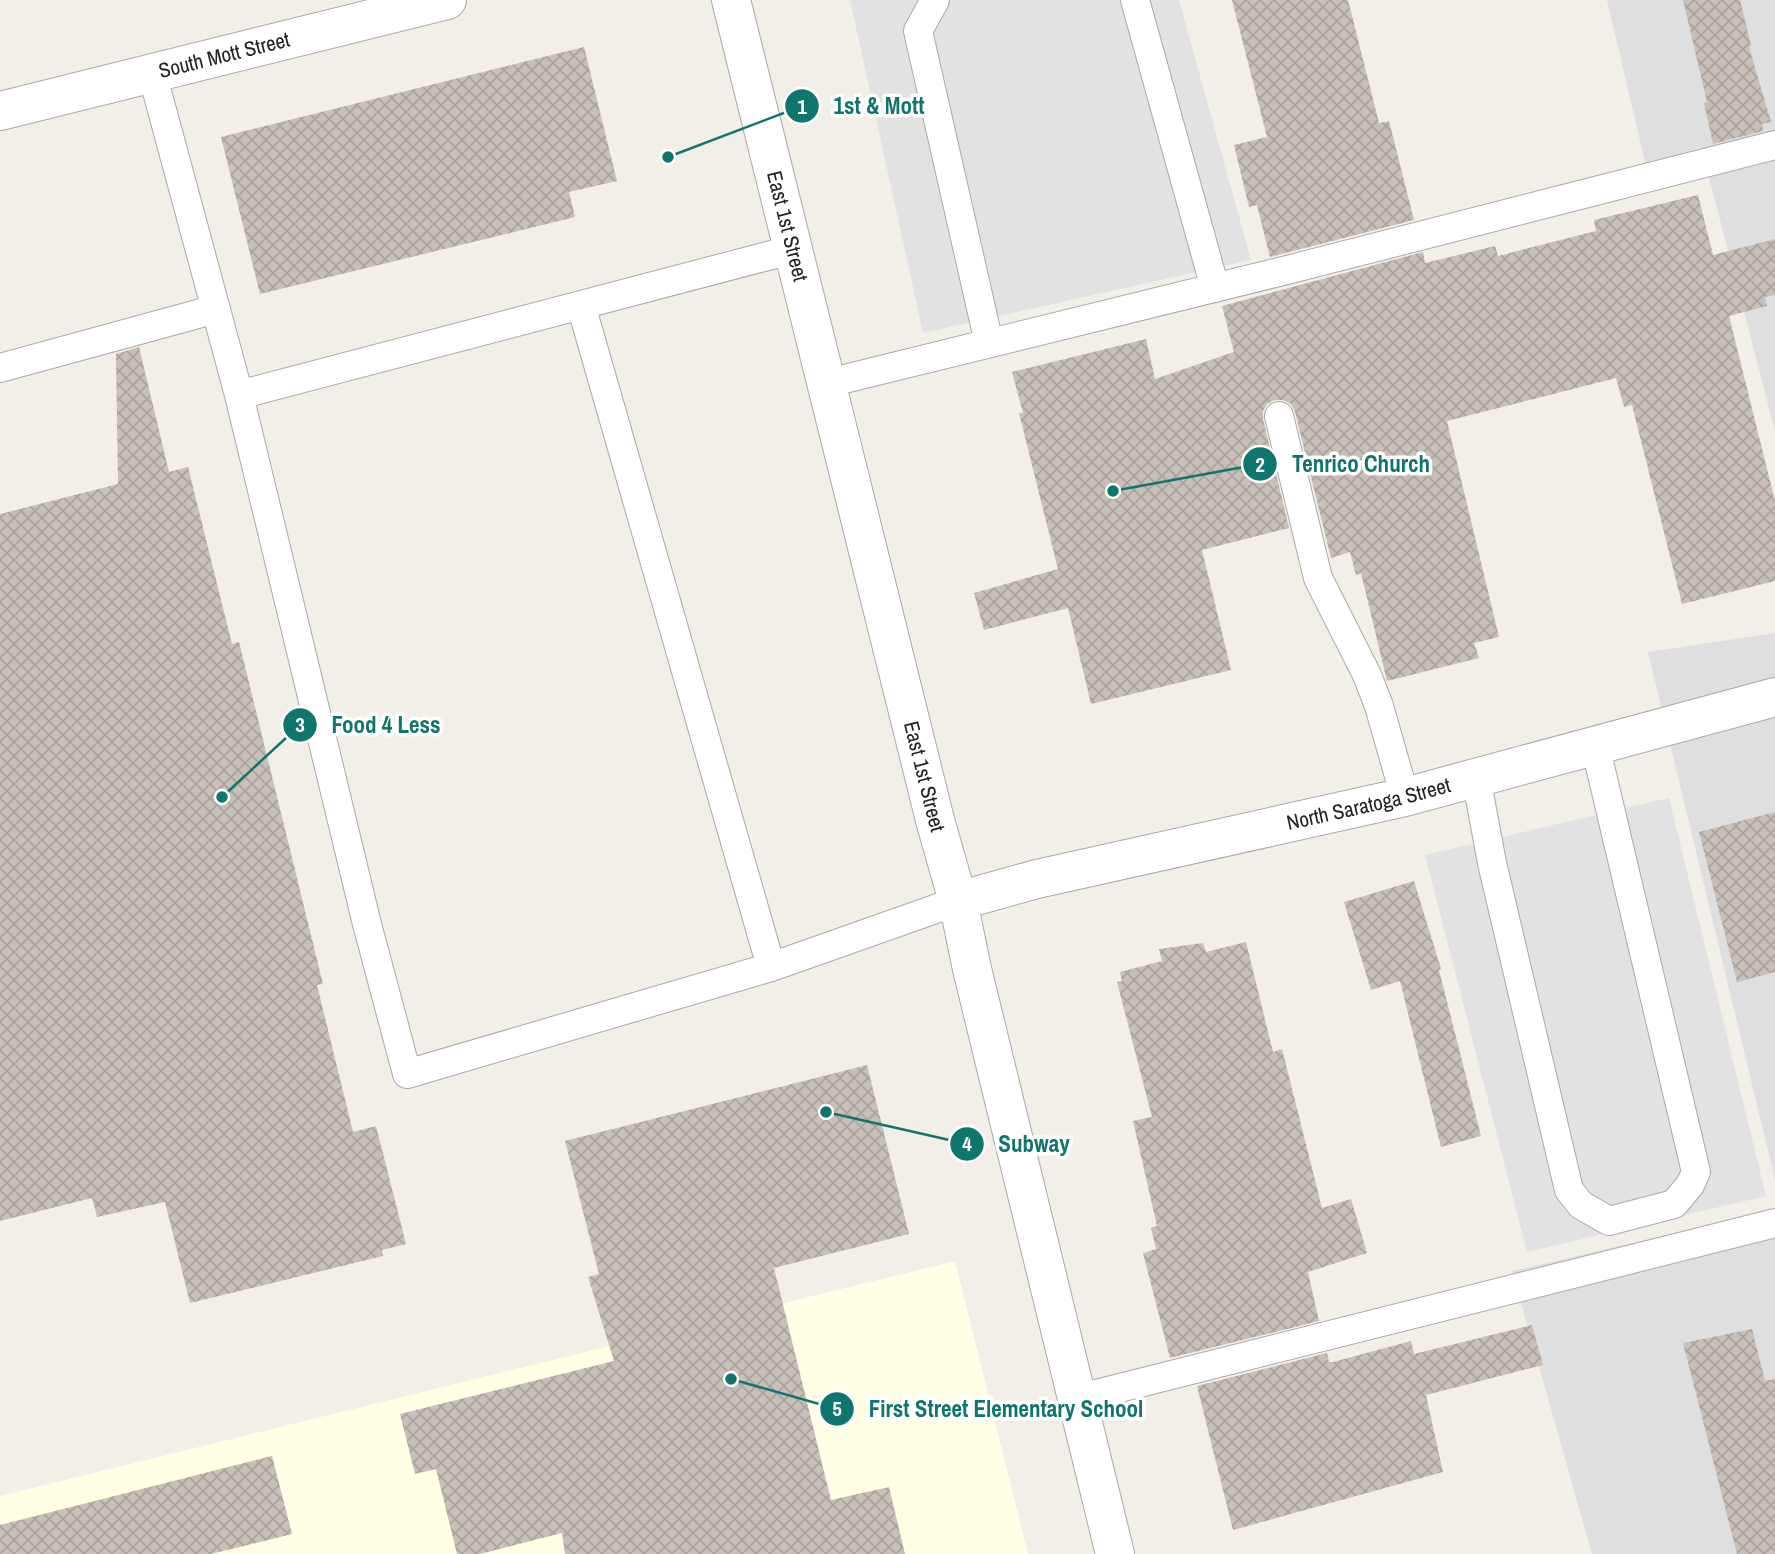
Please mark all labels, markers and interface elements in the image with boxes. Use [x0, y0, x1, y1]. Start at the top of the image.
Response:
street label: South Mott Street [155, 25, 293, 85]
callout: 1st & Mott [784, 84, 939, 128]
text: 1st & Mott [833, 90, 925, 121]
text: 1 [797, 92, 807, 121]
street label: East 1st Street [760, 168, 816, 285]
callout: Tenrico Church [1243, 442, 1444, 486]
text: Tenrico Church [1292, 448, 1430, 479]
text: 2 [1255, 450, 1265, 479]
callout: Food 4 Less [283, 703, 455, 747]
text: Food 4 Less [331, 709, 441, 740]
text: 3 [295, 710, 305, 739]
street label: East 1st Street [897, 718, 953, 835]
street label: North Saratoga Street [1284, 770, 1454, 837]
callout: Subway [949, 1122, 1084, 1166]
text: Subway [998, 1128, 1070, 1159]
text: 4 [962, 1129, 972, 1158]
callout: First Street Elementary School [820, 1387, 1158, 1431]
text: First Street Elementary School [869, 1393, 1143, 1424]
text: 5 [832, 1394, 842, 1423]

